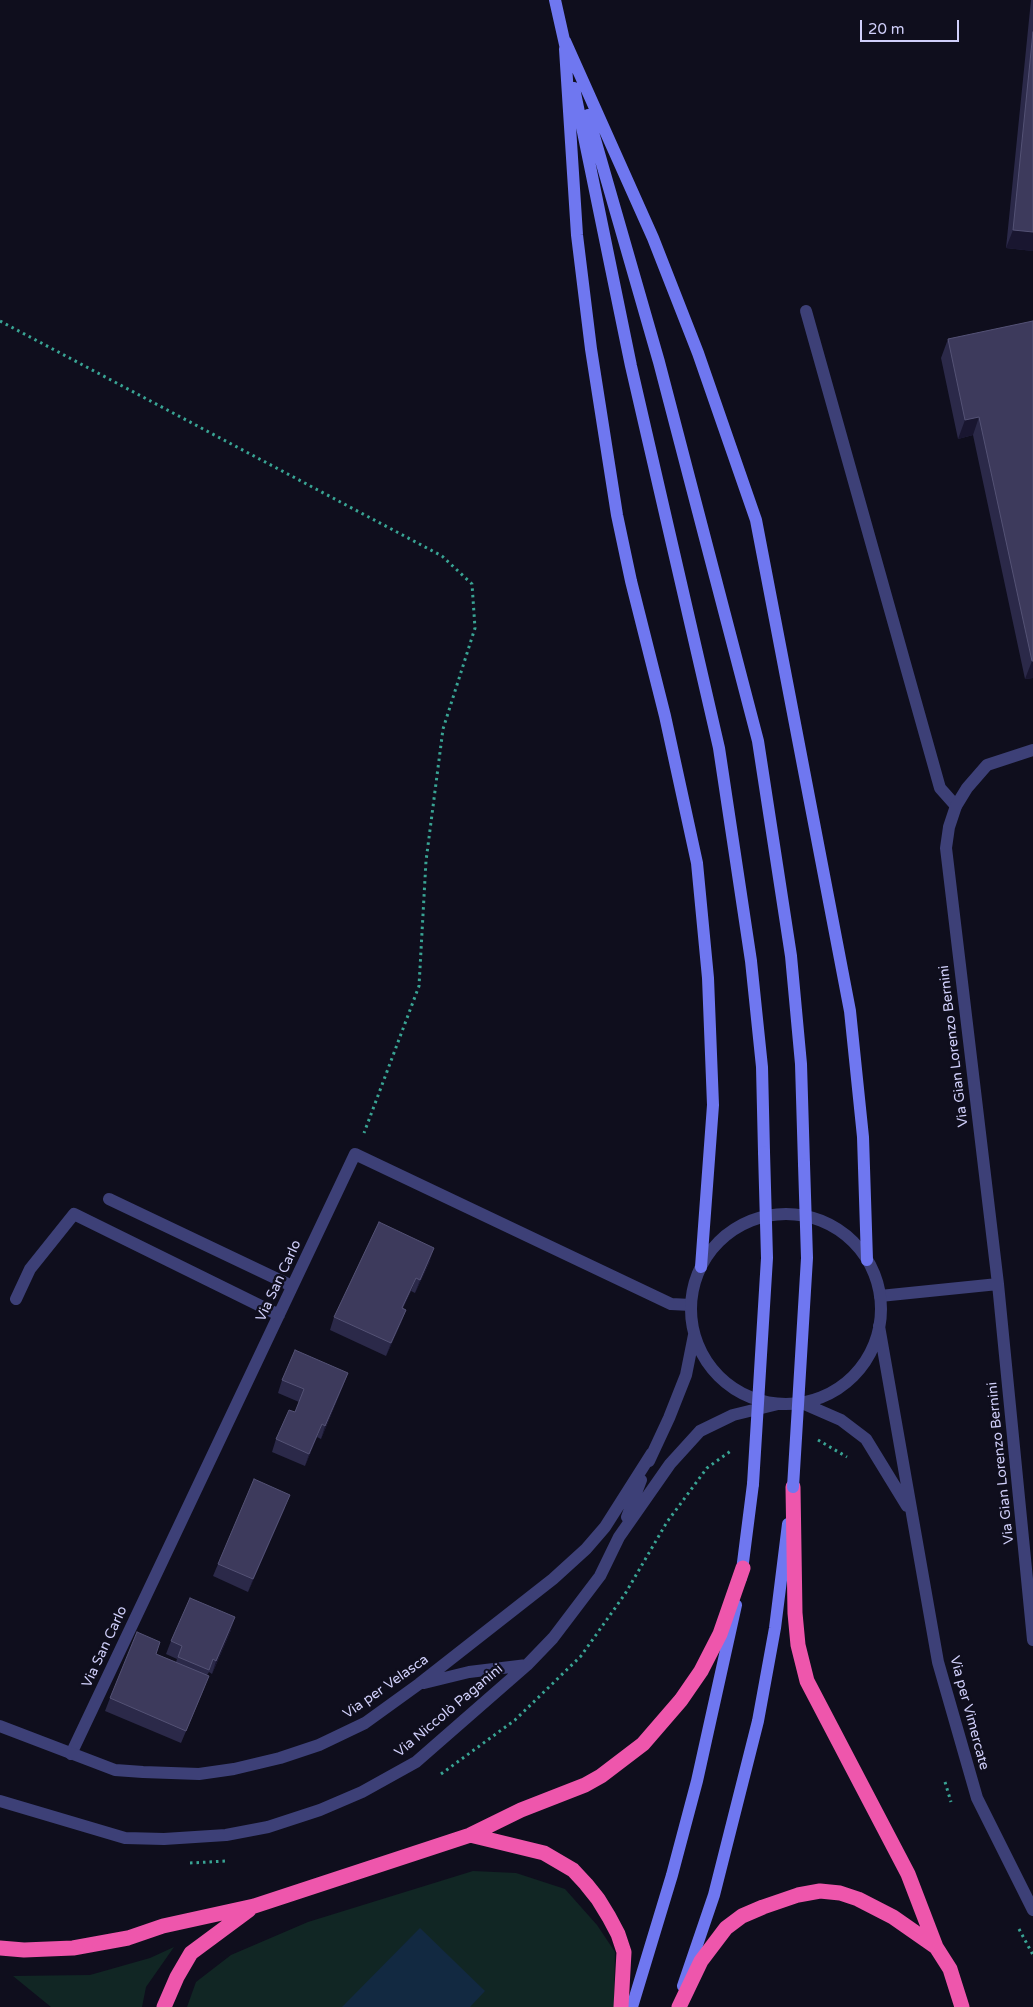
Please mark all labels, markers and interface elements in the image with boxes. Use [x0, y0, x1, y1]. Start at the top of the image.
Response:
scale bar [863, 10, 962, 42]
text: 20 m [868, 20, 905, 38]
street label: Via Gian Lorenzo Bernini [936, 964, 972, 1128]
street label: Via San Carlo [253, 1237, 305, 1325]
street label: Via Gian Lorenzo Bernini [984, 1381, 1018, 1545]
street label: Via San Carlo [79, 1603, 131, 1691]
street label: Via per Velasca [340, 1651, 432, 1723]
street label: Via per Vimercate [946, 1654, 992, 1772]
street label: Via Niccolò Paganini [392, 1661, 506, 1761]

